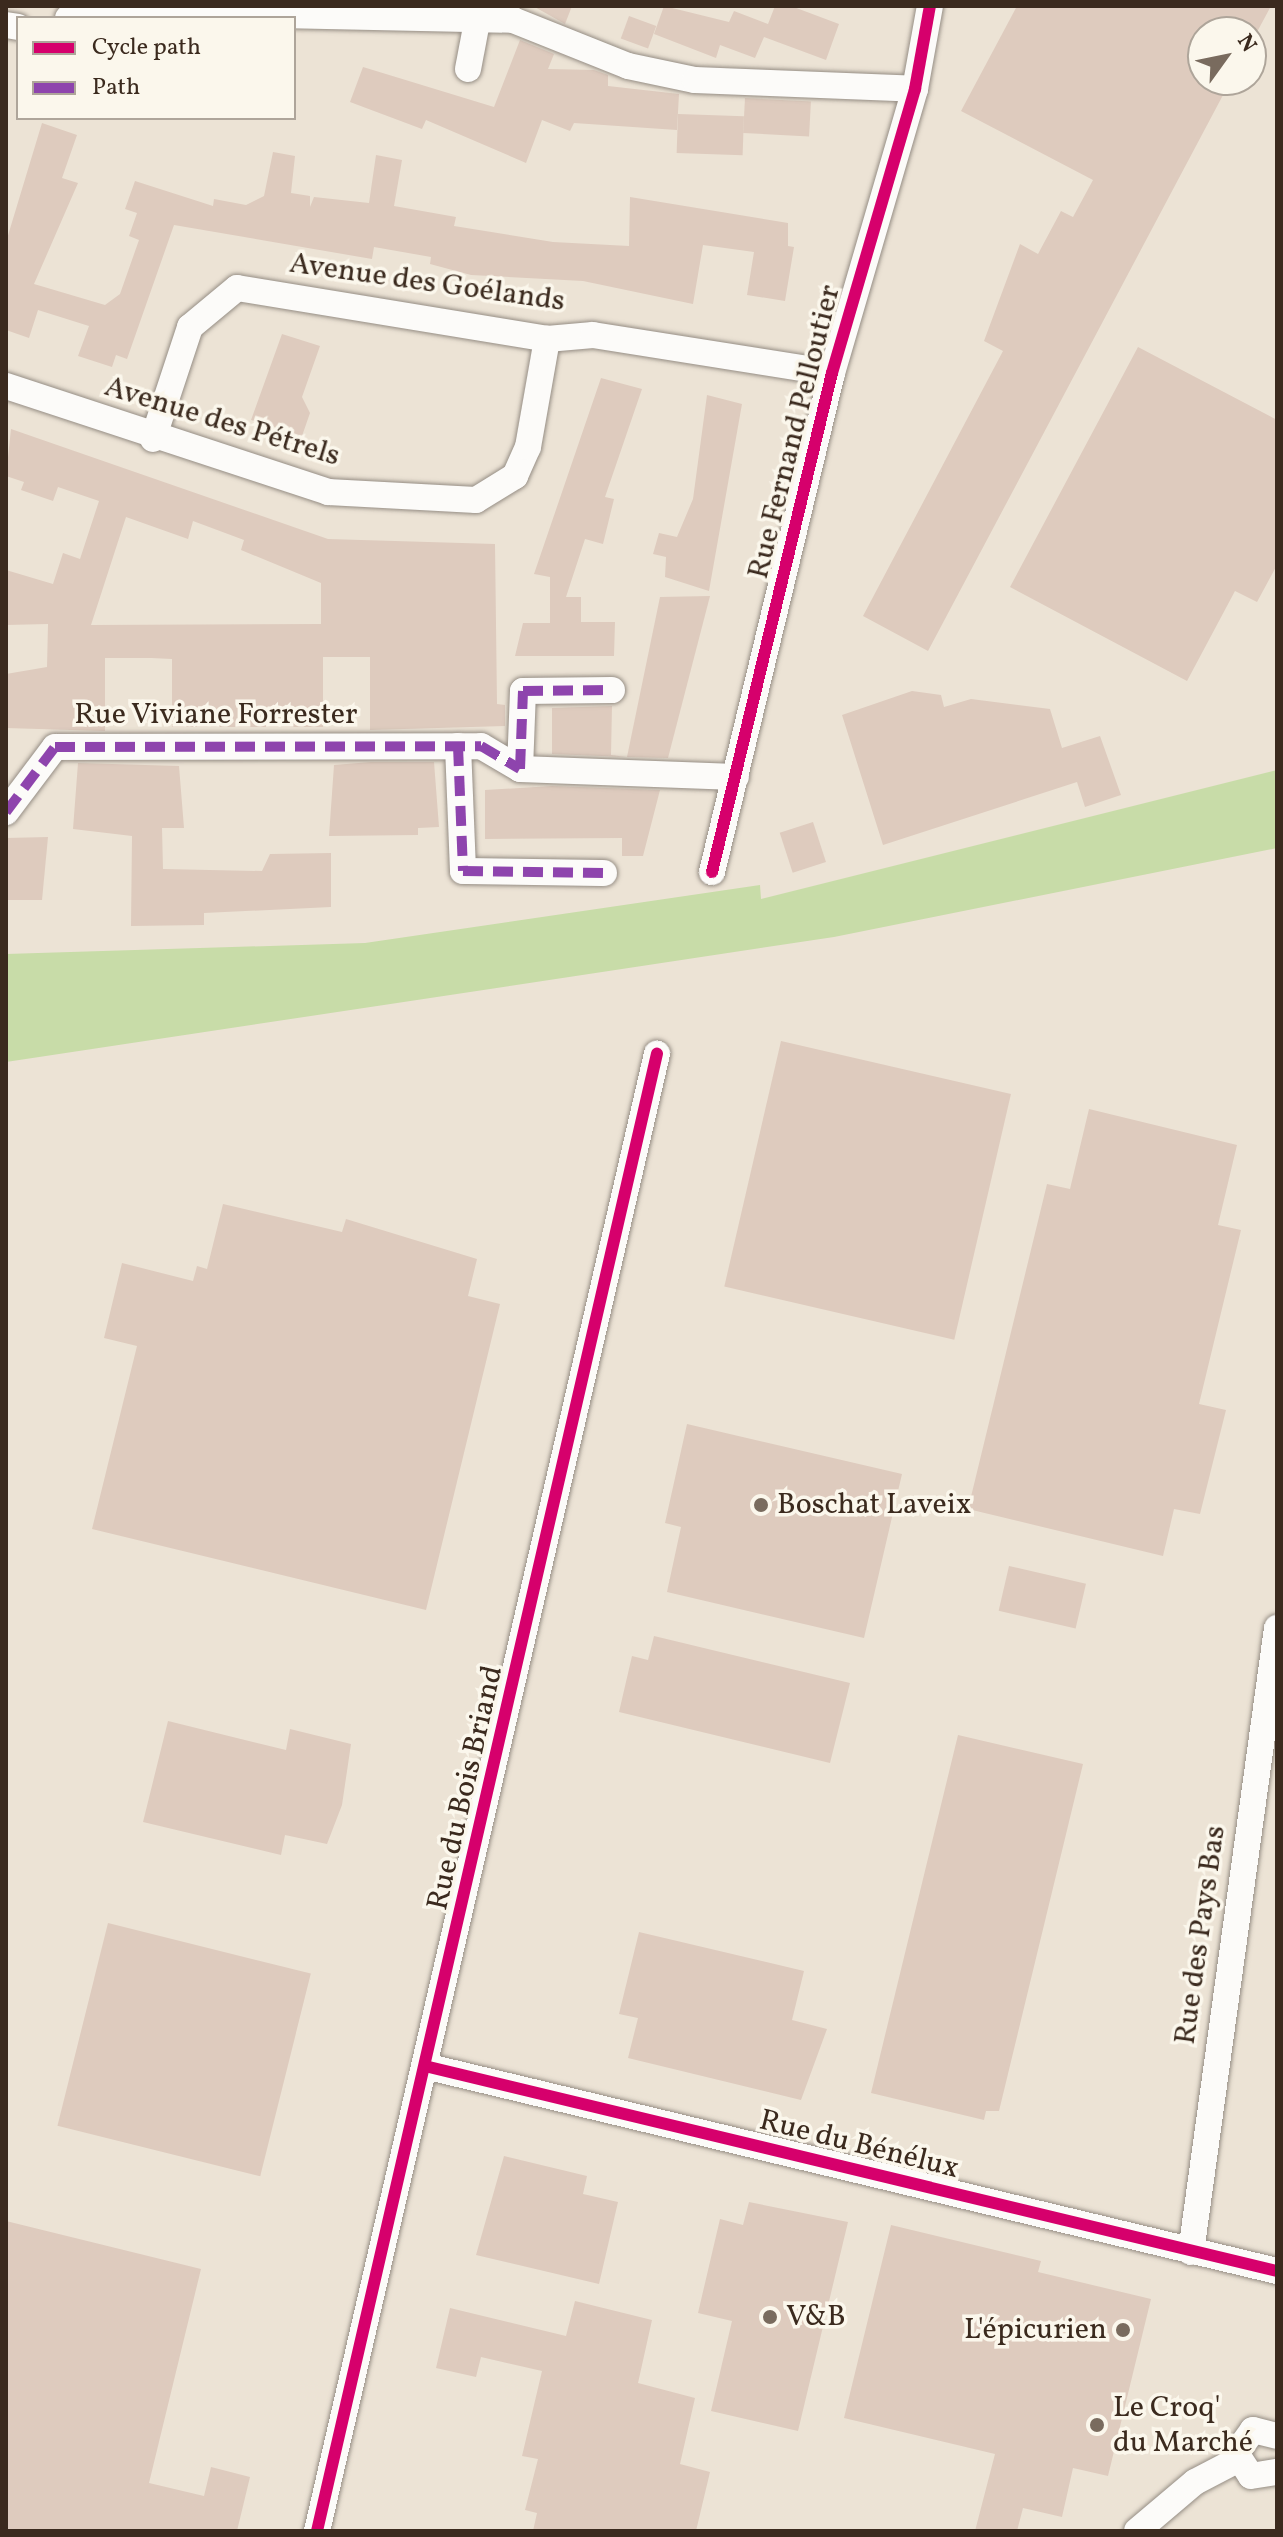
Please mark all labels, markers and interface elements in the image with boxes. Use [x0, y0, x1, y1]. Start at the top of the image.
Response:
legend [16, 16, 296, 120]
north arrow [1187, 16, 1267, 96]
text: N [1229, 29, 1263, 59]
text: Cycle path [92, 31, 201, 65]
text: Path [92, 71, 140, 105]
street label: Avenue des Goélands [287, 246, 567, 320]
street label: Rue Fernand Pelloutier [741, 281, 849, 583]
street label: Avenue des Pétrels [100, 369, 344, 475]
street label: Rue Viviane Forrester [74, 697, 358, 733]
place label: Boschat Laveix [777, 1487, 971, 1523]
marker: Boschat Laveix [752, 1496, 770, 1514]
street label: Rue du Bois Briand [420, 1662, 512, 1914]
street label: Rue des Pays Bas [1168, 1823, 1234, 2047]
street label: Rue du Bénélux [756, 2103, 962, 2187]
place label: V&B [786, 2299, 846, 2335]
marker: V&B [761, 2308, 779, 2326]
place label: L'épicurien [964, 2312, 1107, 2348]
marker: L'épicurien [1114, 2321, 1132, 2339]
place label: Le Croq' du Marché [1113, 2390, 1253, 2460]
marker: Le Croq' du Marché [1088, 2416, 1106, 2434]

